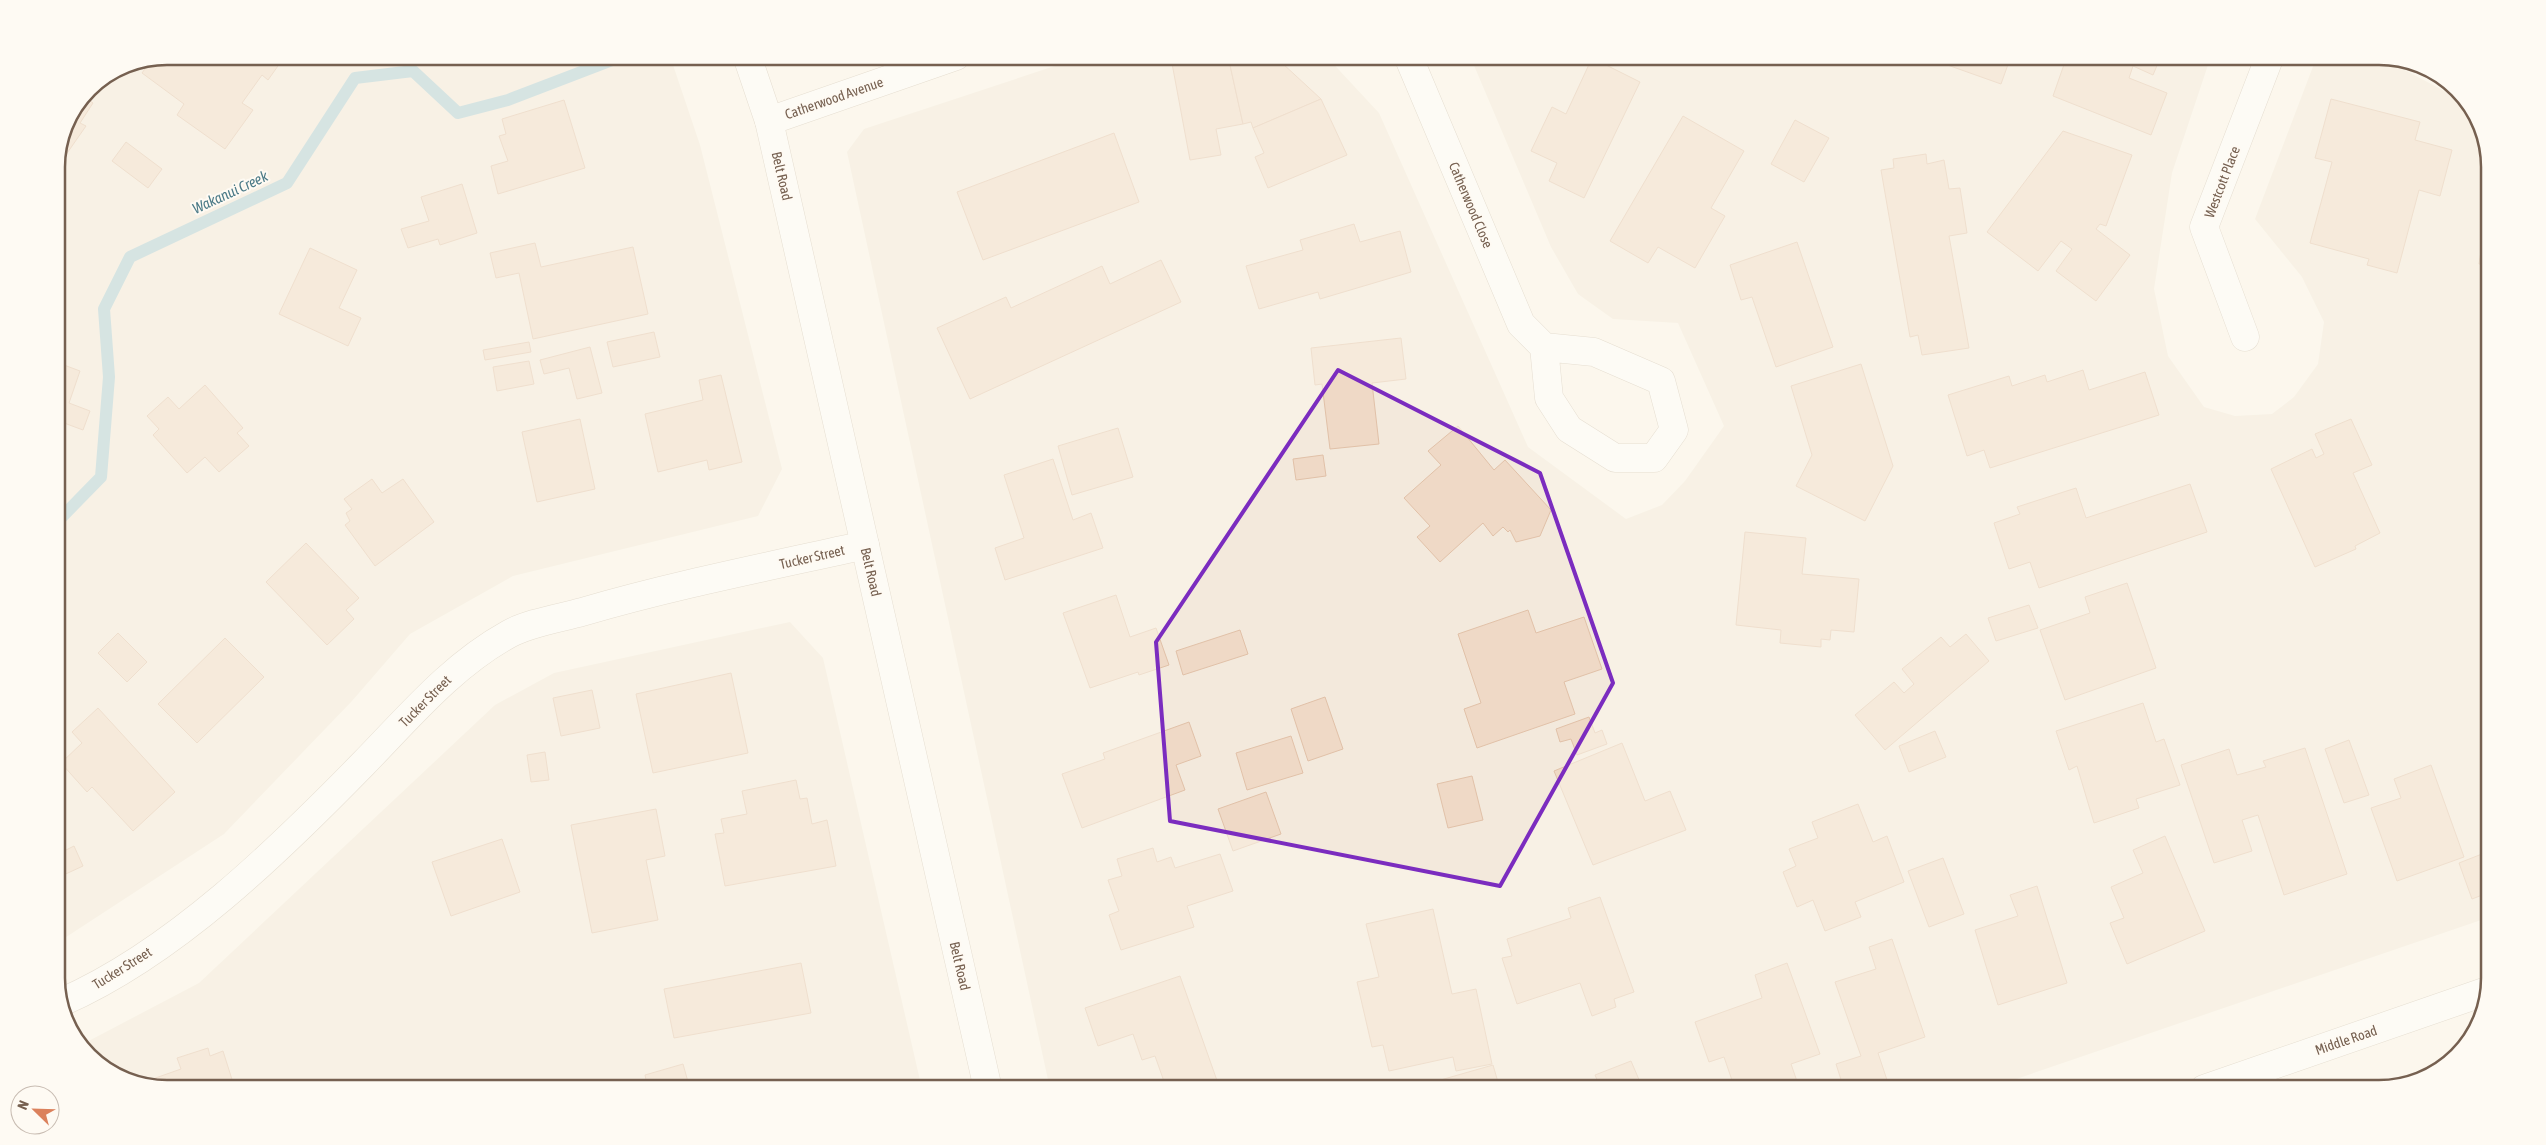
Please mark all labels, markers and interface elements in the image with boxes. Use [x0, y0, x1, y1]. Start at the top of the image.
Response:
street label: Catherwood Avenue [783, 74, 885, 122]
street label: Westcott Place [2201, 144, 2243, 220]
street label: Belt Road [769, 150, 795, 202]
street label: Catherwood Close [1446, 160, 1496, 250]
water label: Wakanui Creek [190, 167, 271, 217]
street label: Tucker Street [778, 542, 846, 572]
street label: Belt Road [858, 546, 884, 598]
street label: Tucker Street [396, 672, 454, 730]
street label: Belt Road [947, 940, 973, 992]
street label: Tucker Street [90, 944, 154, 992]
street label: Middle Road [2313, 1022, 2379, 1058]
north arrow [10, 1085, 60, 1135]
text: N [14, 1098, 32, 1112]

